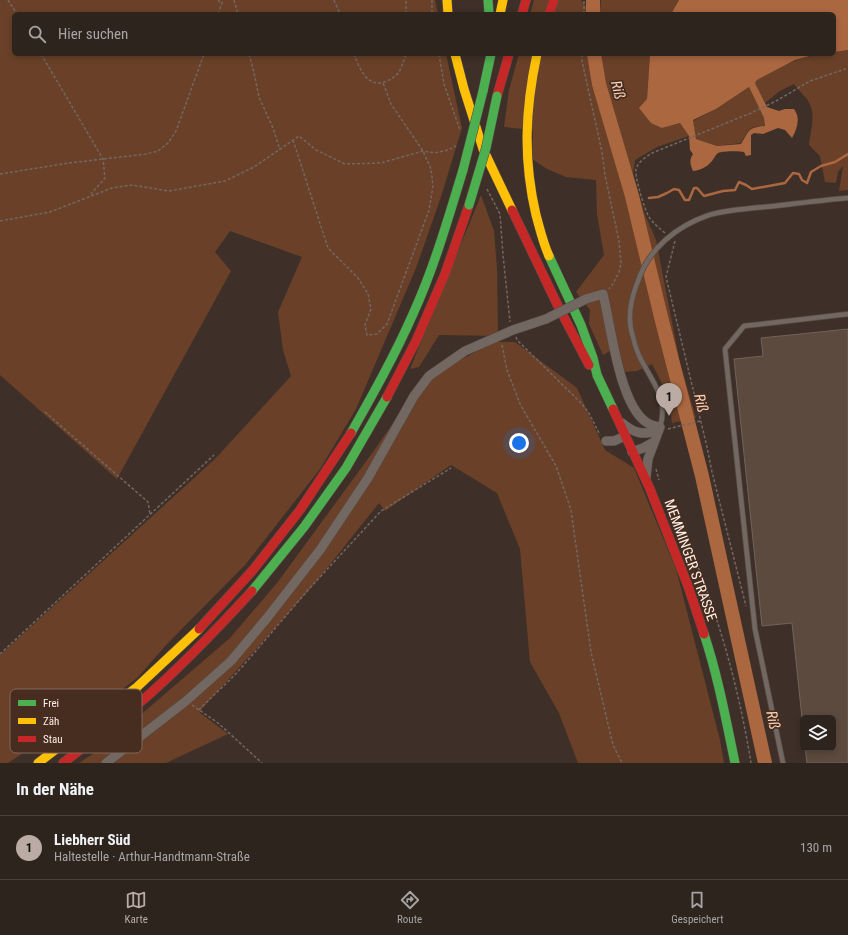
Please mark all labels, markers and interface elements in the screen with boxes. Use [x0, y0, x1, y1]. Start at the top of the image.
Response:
search box [12, 12, 836, 56]
icon: search [26, 23, 48, 45]
text: Hier suchen [58, 25, 128, 43]
water label: Riß [607, 79, 629, 101]
pin: 1 [656, 383, 682, 416]
water label: Riß [690, 392, 712, 414]
your location [509, 433, 529, 453]
street label: MEMMINGER STRASSE [662, 497, 720, 623]
legend [10, 689, 142, 753]
text: Frei [43, 697, 59, 710]
water label: Riß [762, 709, 784, 731]
text: Zäh [43, 715, 59, 728]
map controls [800, 715, 836, 751]
button: layers [800, 715, 836, 751]
text: Stau [43, 733, 63, 746]
text: In der Nähe [16, 779, 94, 799]
text: Liebherr Süd [54, 831, 130, 849]
text: 1 [26, 840, 32, 855]
text: 130 m [800, 840, 832, 855]
text: Haltestelle · Arthur-Handtmann-Straße [54, 849, 250, 864]
tab: Karte [125, 889, 148, 926]
tab: Route [397, 889, 422, 926]
tab: Gespeichert [671, 889, 723, 926]

